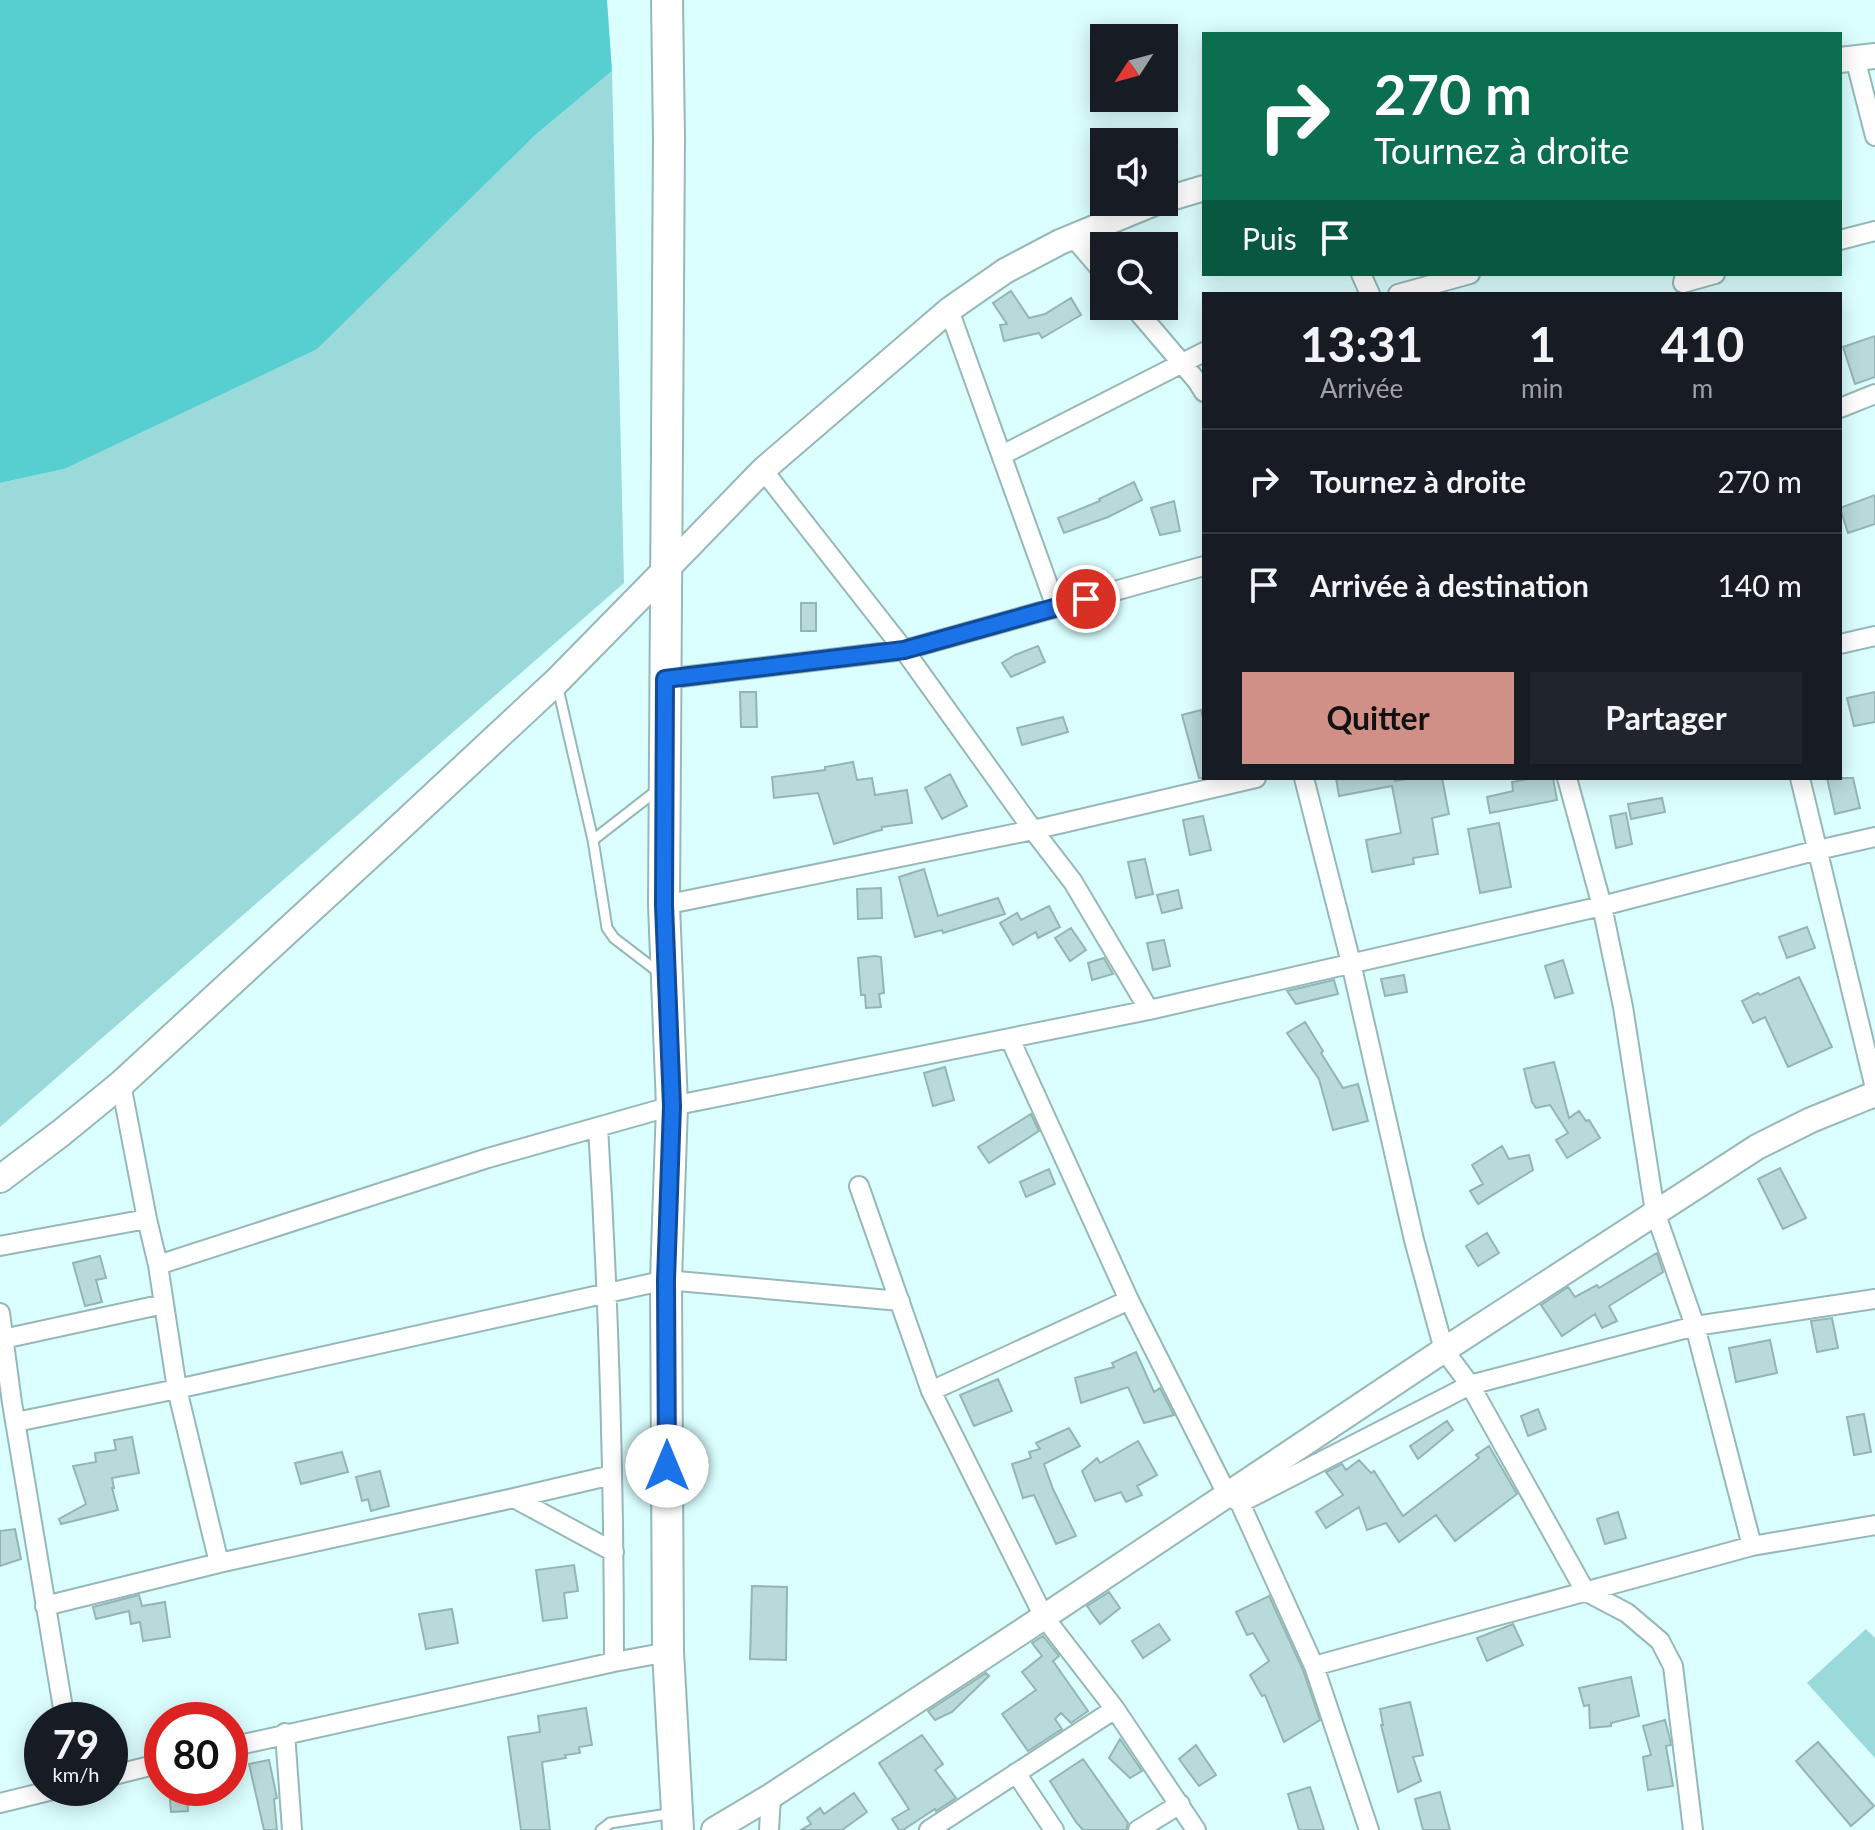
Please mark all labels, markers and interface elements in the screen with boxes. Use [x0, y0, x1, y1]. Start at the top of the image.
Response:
north arrow [1090, 24, 1178, 112]
map controls [1090, 24, 1178, 320]
text: 270 m [1374, 60, 1532, 127]
icon: right [1242, 64, 1346, 168]
button: sound [1090, 128, 1178, 216]
text: Tournez à droite [1374, 128, 1630, 172]
icon: arrive [1313, 216, 1357, 260]
text: Puis [1242, 220, 1297, 256]
button: search [1090, 232, 1178, 320]
text: 13:31 [1300, 315, 1423, 372]
text: 1 [1528, 315, 1556, 372]
text: 410 [1661, 315, 1744, 372]
text: Arrivée [1320, 372, 1403, 404]
text: min [1521, 372, 1563, 404]
text: m [1692, 372, 1713, 404]
icon: right [1242, 459, 1286, 503]
text: Tournez à droite [1310, 463, 1526, 499]
text: 270 m [1717, 463, 1802, 499]
icon: arrive [1242, 563, 1286, 607]
pin [1052, 565, 1120, 633]
text: Arrivée à destination [1310, 567, 1589, 603]
text: 140 m [1717, 567, 1802, 603]
icon: arrive [1064, 577, 1108, 621]
button: Quitter [1242, 672, 1514, 764]
button: Partager [1530, 672, 1802, 764]
position arrow [625, 1424, 709, 1508]
speed limit sign: 80 [144, 1702, 248, 1806]
text: 79 [53, 1720, 99, 1768]
text: km/h [53, 1762, 99, 1786]

